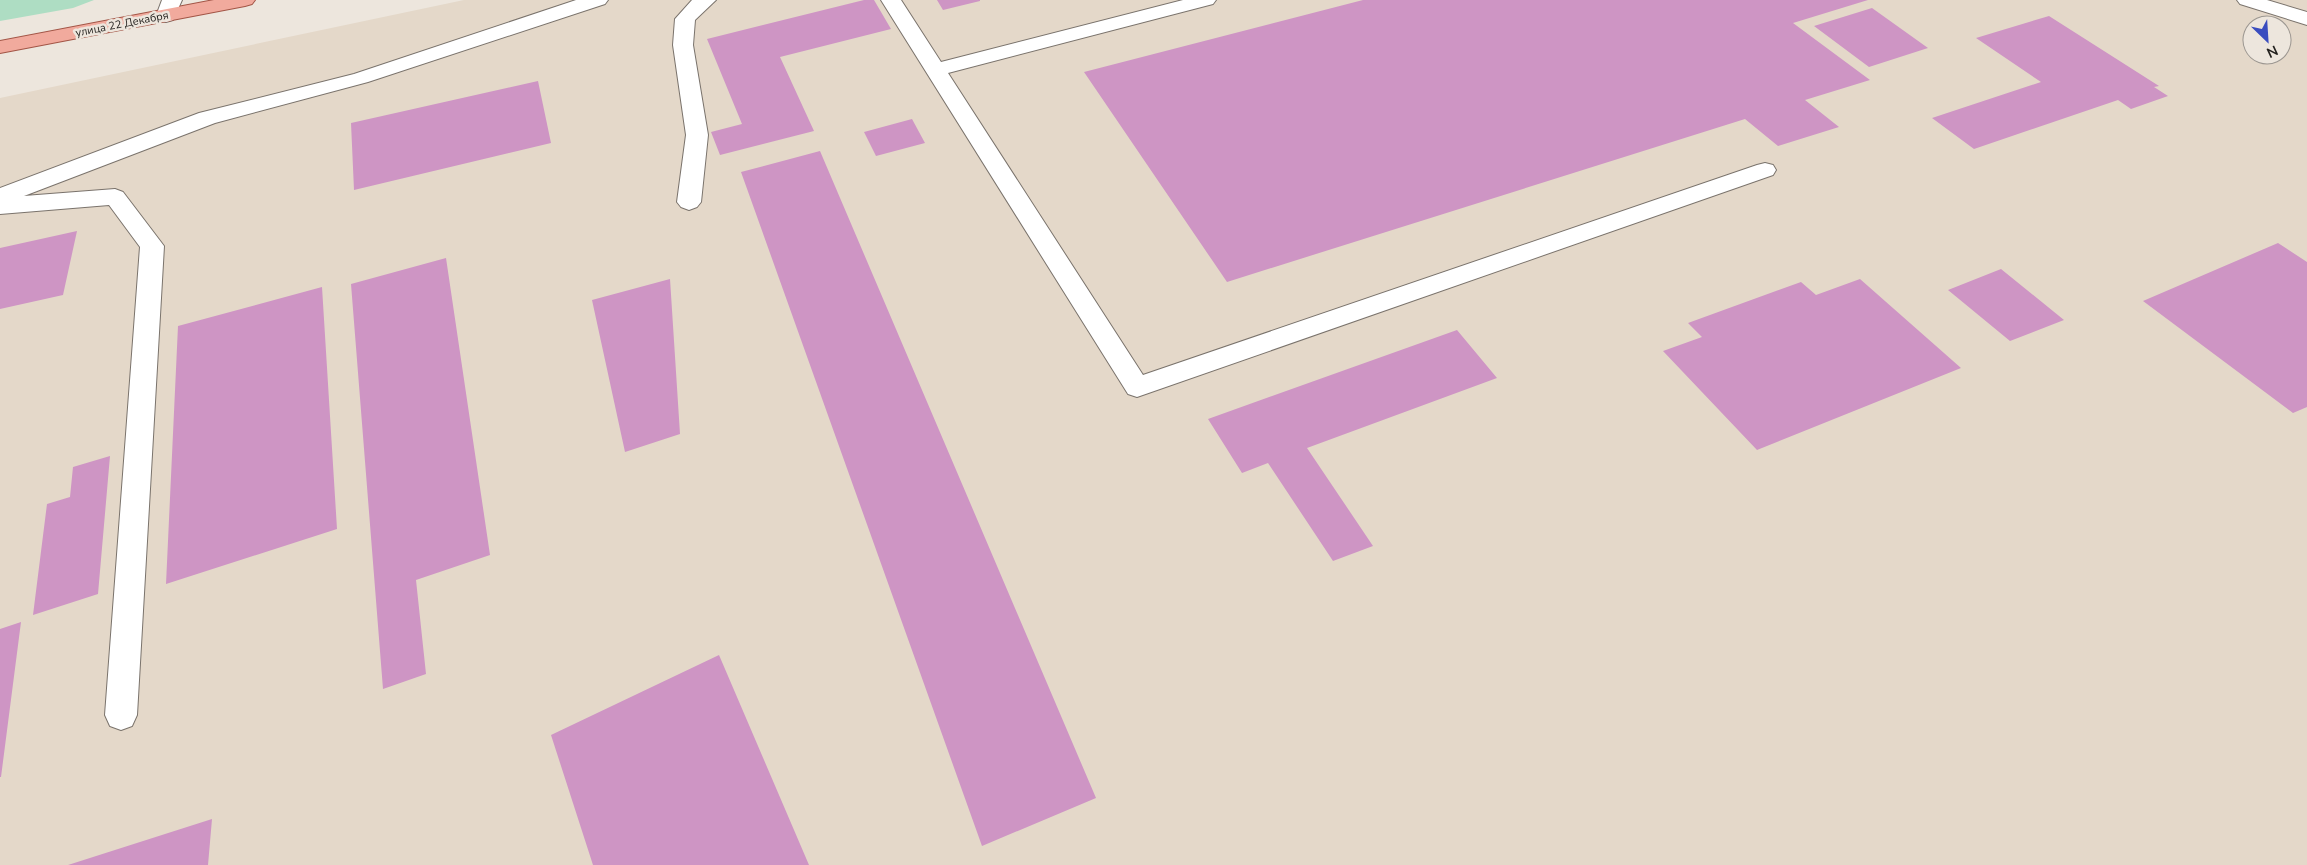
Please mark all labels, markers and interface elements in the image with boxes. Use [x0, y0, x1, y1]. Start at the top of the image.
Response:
street label: улица 22 Декабря [74, 8, 170, 40]
north arrow [2242, 15, 2292, 65]
text: N [2264, 41, 2281, 62]

